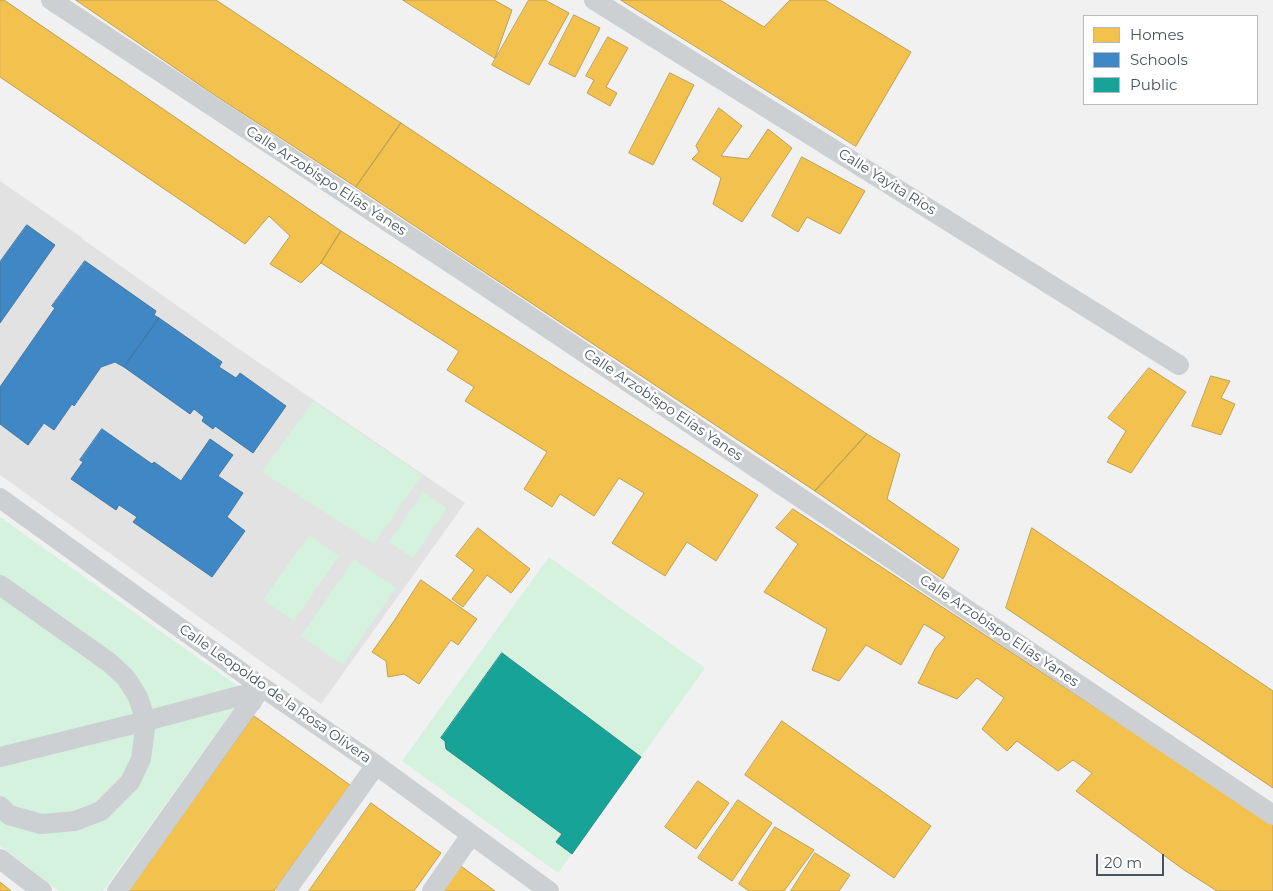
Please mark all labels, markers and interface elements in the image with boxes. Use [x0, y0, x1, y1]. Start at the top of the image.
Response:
legend [1083, 15, 1258, 105]
text: Homes [1130, 25, 1184, 44]
text: Schools [1130, 50, 1188, 69]
text: Public [1130, 75, 1178, 94]
street label: Calle Arzobispo Elías Yanes [243, 123, 409, 239]
street label: Calle Yayita Ríos [835, 145, 939, 219]
street label: Calle Arzobispo Elías Yanes [580, 346, 746, 464]
street label: Calle Arzobispo Elías Yanes [916, 572, 1082, 690]
street label: Calle Leopoldo de la Rosa Olivera [176, 621, 374, 767]
scale bar [1098, 844, 1166, 876]
text: 20 m [1104, 853, 1142, 872]

